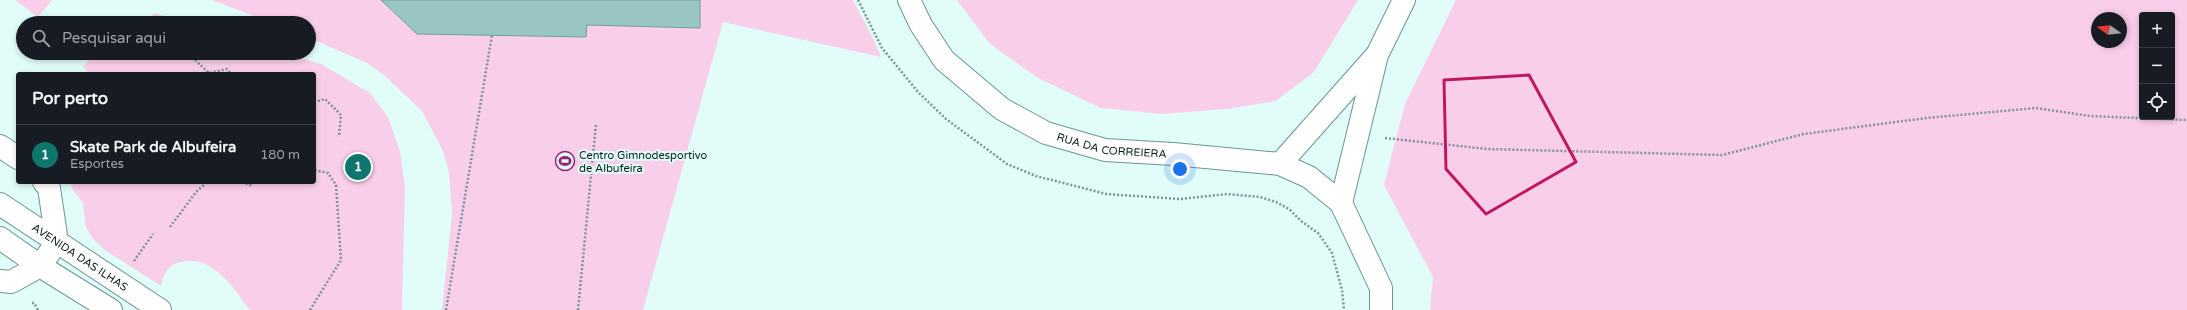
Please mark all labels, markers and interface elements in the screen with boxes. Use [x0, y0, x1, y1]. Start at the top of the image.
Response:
north arrow [2091, 12, 2127, 48]
map controls [2139, 12, 2175, 120]
button: + [2139, 12, 2175, 48]
search box [16, 16, 316, 60]
icon: search [30, 27, 52, 49]
text: Pesquisar aqui [62, 29, 166, 47]
button: − [2139, 48, 2175, 84]
button: locate [2139, 84, 2175, 120]
text: Por perto [32, 88, 108, 109]
street label: RUA DA CORREIERA [1055, 130, 1167, 160]
text: Skate Park de Albufeira [70, 138, 236, 156]
text: 1 [41, 147, 49, 163]
text: 180 m [260, 147, 300, 163]
place label: Centro Gimnodesportivo de Albufeira [579, 149, 708, 175]
sports icon: Centro Gimnodesportivo de Albufeira [554, 150, 576, 172]
pin: 1 [345, 152, 371, 182]
text: Esportes [70, 156, 124, 172]
your location [1170, 159, 1190, 179]
street label: AVENIDA DAS ILHAS [30, 221, 131, 294]

